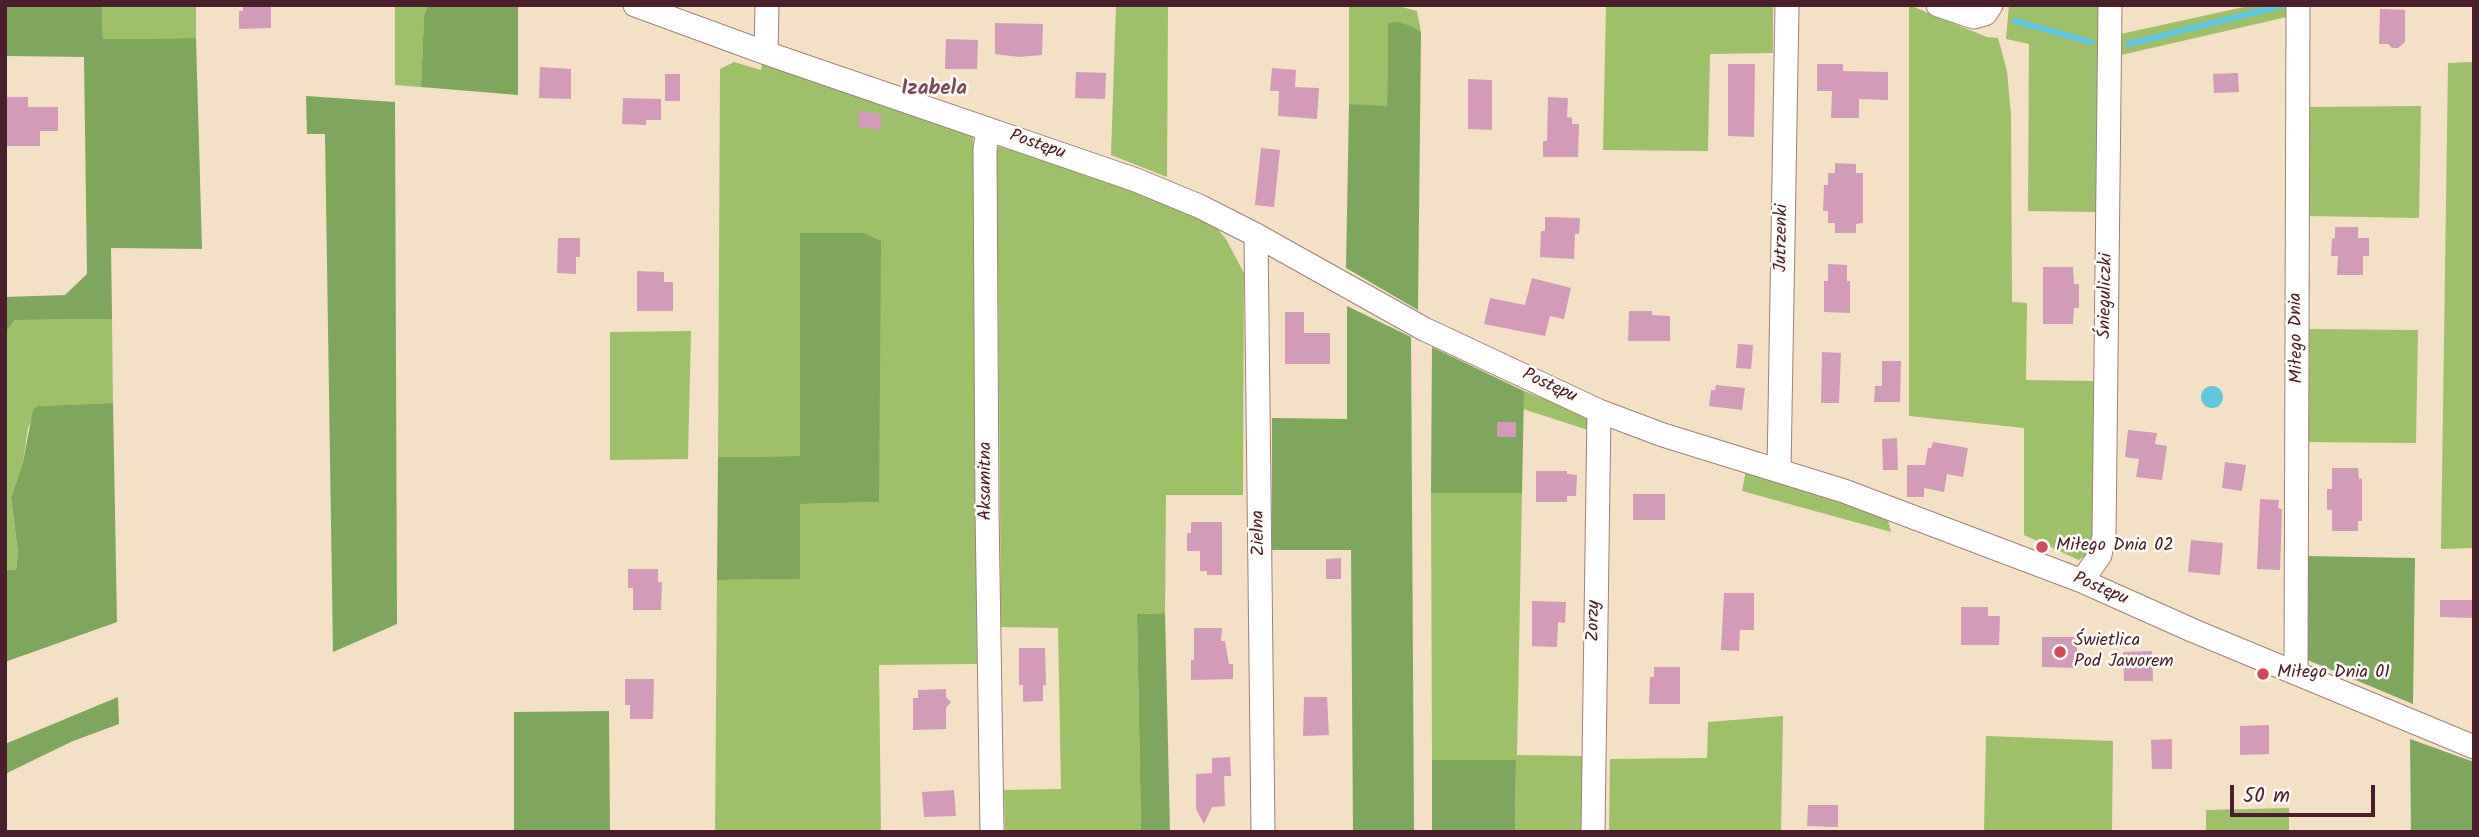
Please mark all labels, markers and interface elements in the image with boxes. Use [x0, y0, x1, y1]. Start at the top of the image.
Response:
district label: Izabela [901, 77, 967, 103]
street label: Postępu [1006, 126, 1068, 166]
street label: Jutrzenki [1772, 204, 1794, 272]
street label: Śnieguliczki [2095, 253, 2119, 339]
street label: Miłego Dnia [2286, 292, 2310, 384]
street label: Postępu [1518, 365, 1580, 409]
street label: Aksamitna [976, 441, 998, 521]
street label: Zielna [1249, 510, 1271, 556]
place label: Miłego Dnia 02 [2056, 536, 2174, 558]
marker: Miłego Dnia 02 [2034, 539, 2050, 555]
street label: Postępu [2069, 569, 2131, 611]
street label: Zorzy [1584, 600, 1606, 642]
place label: Świetlica Pod Jaworem [2074, 631, 2174, 674]
marker: Świetlica Pod Jaworem [2052, 644, 2068, 660]
place label: Miłego Dnia 01 [2277, 663, 2390, 685]
marker: Miłego Dnia 01 [2255, 666, 2271, 682]
scale bar [2234, 770, 2379, 814]
text: 50 m [2243, 780, 2290, 813]

